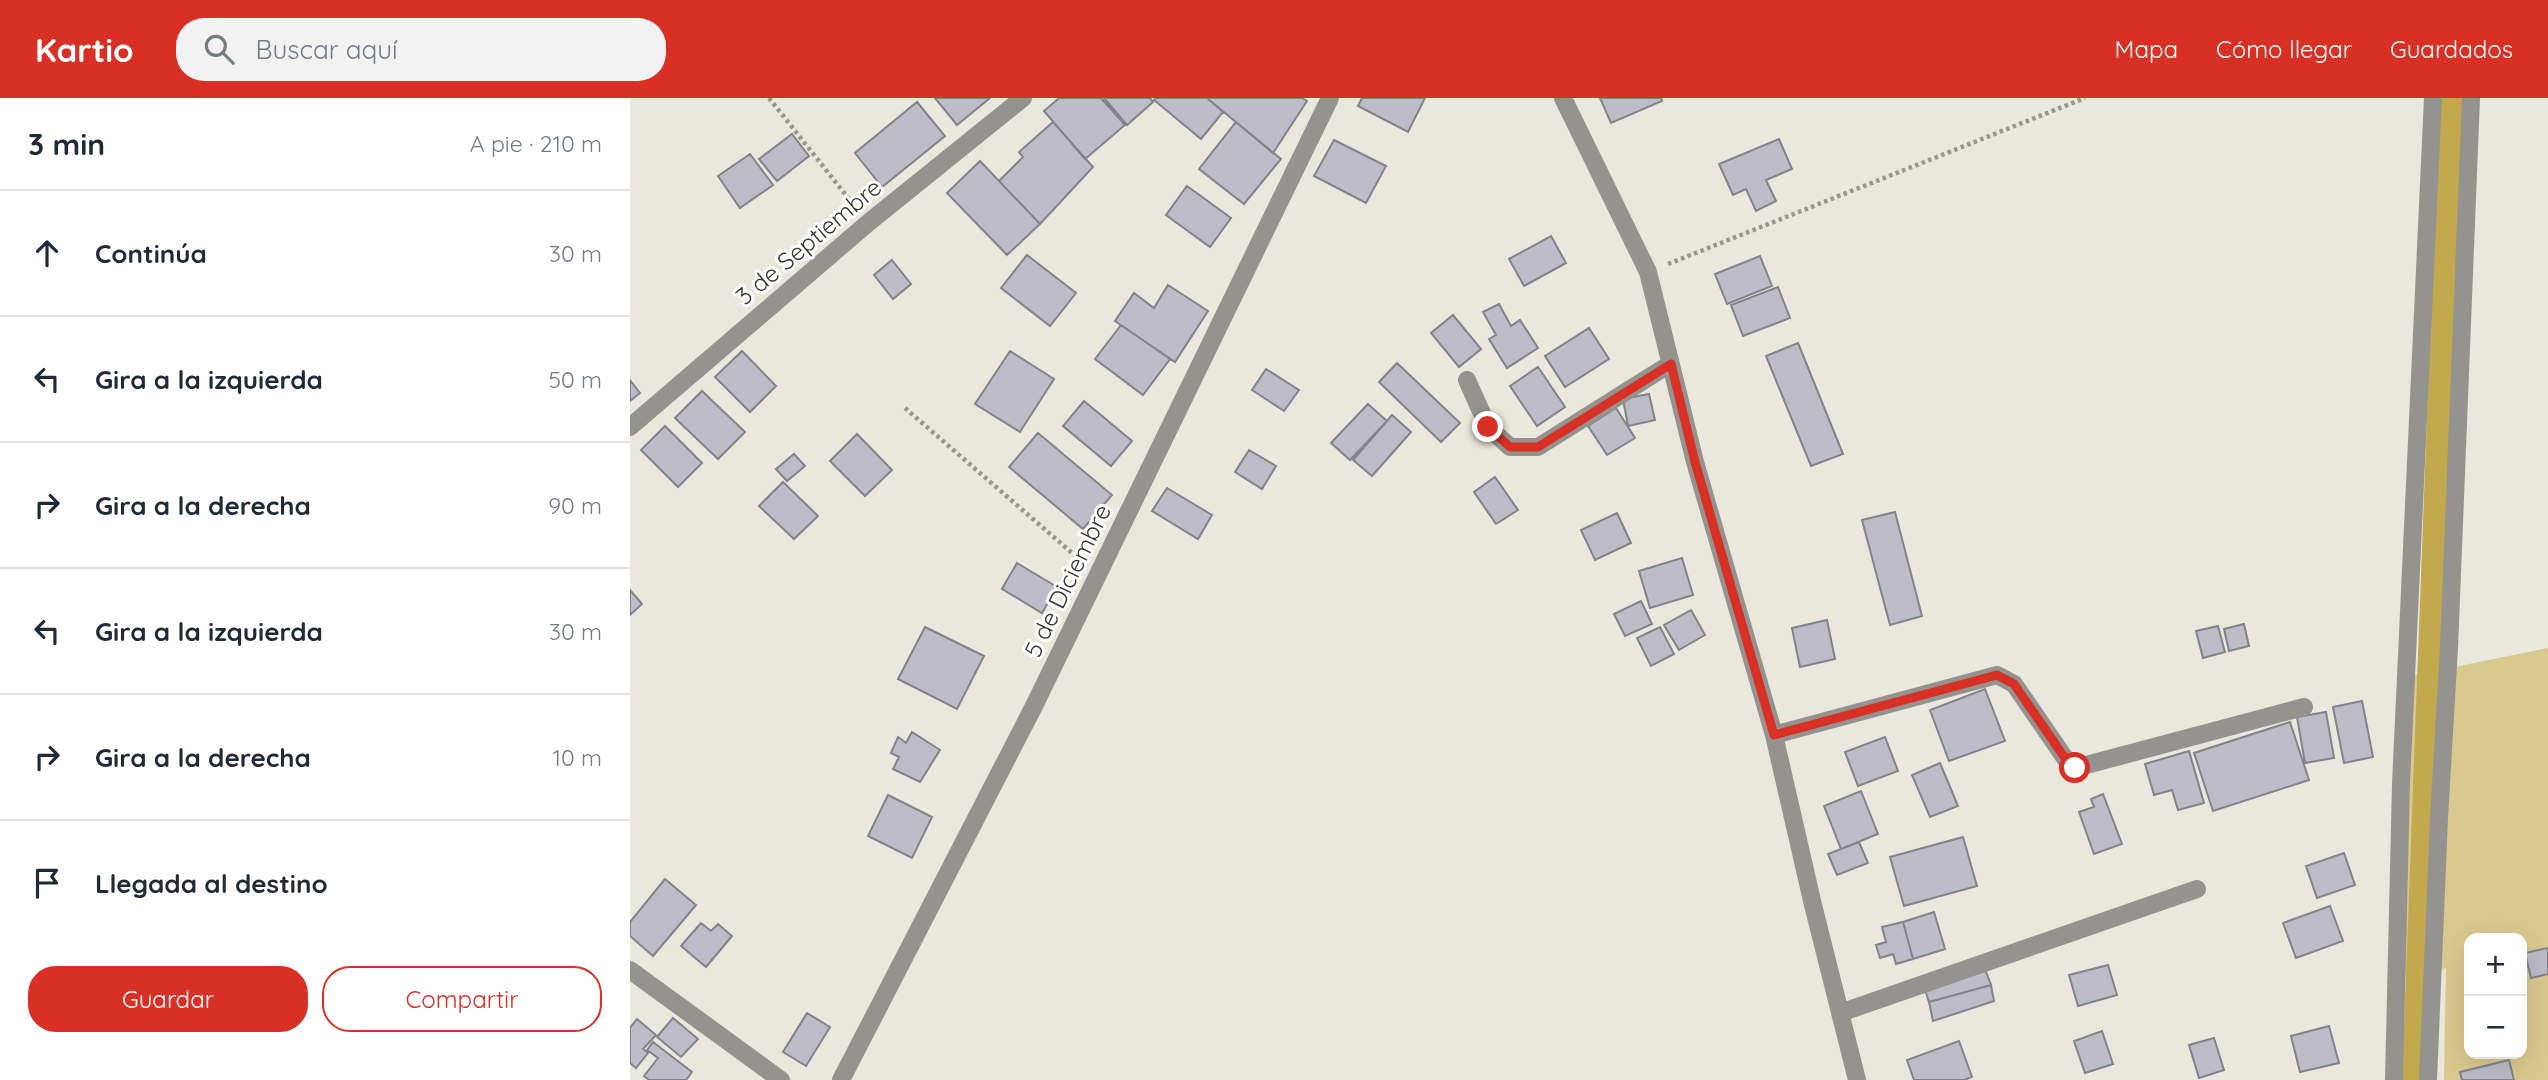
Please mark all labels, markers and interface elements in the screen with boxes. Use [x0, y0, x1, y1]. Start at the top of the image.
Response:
search box [176, 18, 666, 81]
text: Kartio [35, 29, 134, 70]
icon: search [200, 30, 238, 68]
text: Buscar aquí [256, 33, 398, 66]
text: Mapa [2115, 34, 2178, 64]
text: Cómo llegar [2216, 34, 2352, 64]
text: Guardados [2390, 34, 2513, 64]
text: 3 min [28, 125, 105, 163]
text: A pie · 210 m [470, 129, 602, 158]
street label: 3 de Septiembre [729, 172, 887, 311]
icon: ahead [28, 234, 66, 272]
text: Continúa [95, 237, 207, 270]
text: 30 m [549, 239, 602, 268]
icon: left [28, 360, 66, 398]
text: Gira a la izquierda [95, 363, 323, 396]
text: 50 m [549, 365, 602, 394]
route end [1472, 411, 1503, 442]
icon: right [28, 486, 66, 524]
text: Gira a la derecha [95, 489, 311, 522]
text: 90 m [548, 491, 602, 520]
street label: 5 de Diciembre [1017, 499, 1117, 662]
icon: left [28, 612, 66, 650]
text: Gira a la izquierda [95, 615, 323, 648]
text: 30 m [549, 617, 602, 646]
icon: right [28, 738, 66, 776]
text: Gira a la derecha [95, 741, 311, 774]
text: 10 m [553, 743, 602, 772]
route start [2059, 752, 2090, 783]
icon: arrive [28, 864, 66, 902]
text: Llegada al destino [95, 867, 328, 900]
map controls [2464, 933, 2527, 1059]
button: + [2464, 933, 2527, 996]
button: Guardar [28, 966, 308, 1032]
button: Compartir [322, 966, 602, 1032]
button: − [2464, 996, 2527, 1059]

